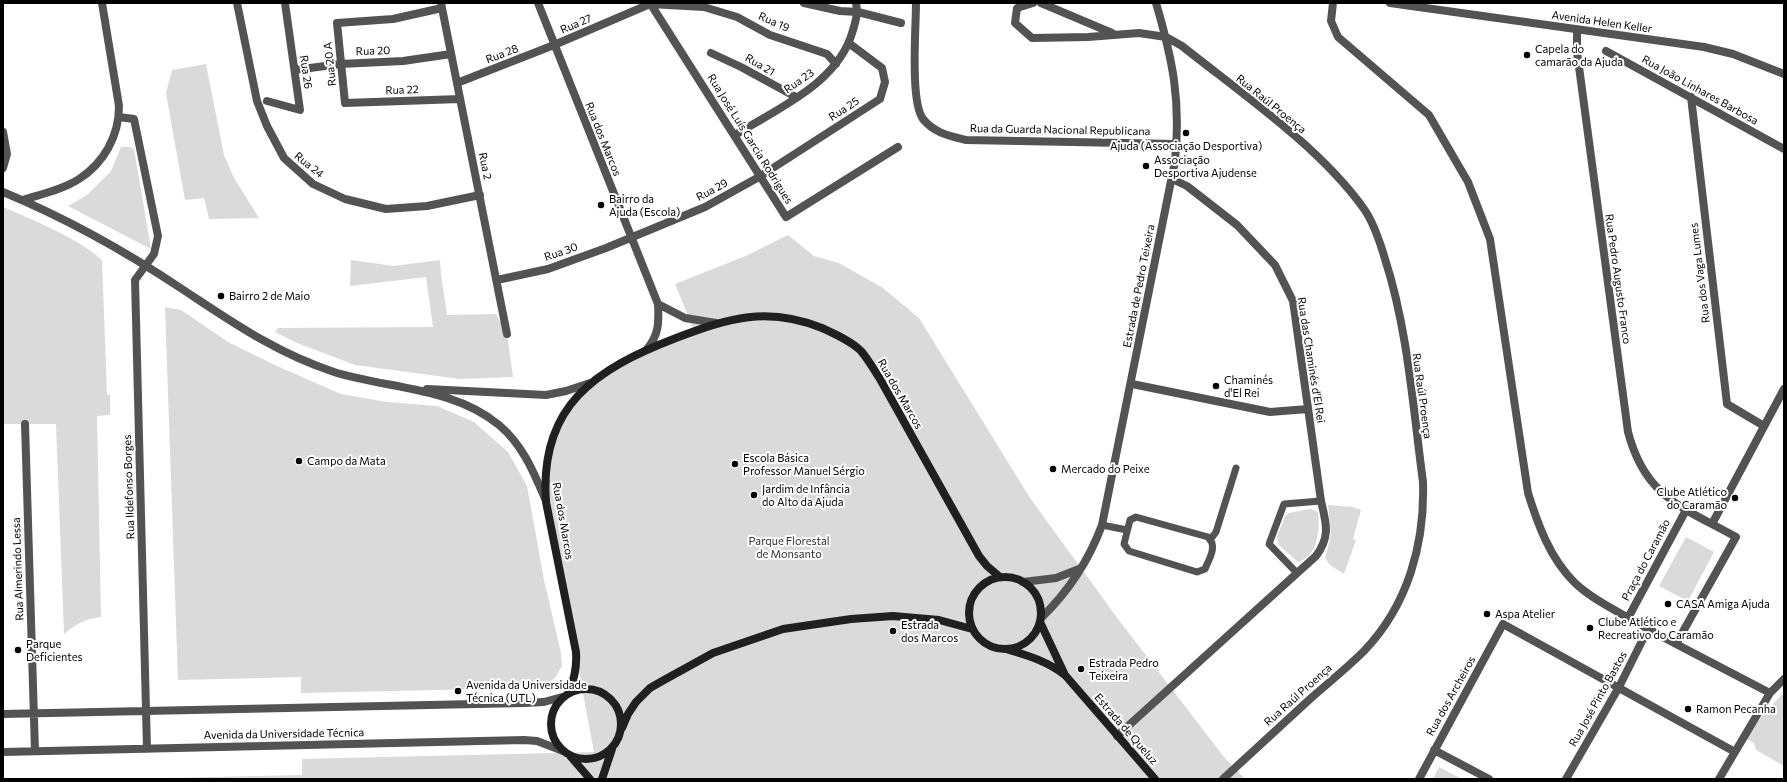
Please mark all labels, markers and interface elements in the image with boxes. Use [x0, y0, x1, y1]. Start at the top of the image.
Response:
street label: Avenida Helen Keller [1551, 8, 1653, 36]
street label: Rua 19 [756, 9, 792, 35]
street label: Rua 27 [558, 11, 594, 37]
street label: Rua 20 A [321, 41, 339, 87]
street label: Rua 28 [484, 42, 520, 66]
place label: Capela do camarão da Ajuda [1535, 42, 1623, 68]
street label: Rua 20 [356, 44, 390, 58]
marker: Capela do camarão da Ajuda [1522, 50, 1532, 60]
street label: Rua 21 [743, 51, 777, 79]
street label: Rua João Linhares Barbosa [1639, 52, 1761, 128]
street label: Rua 26 [297, 54, 315, 90]
street label: Rua 23 [781, 66, 817, 96]
street label: Rua José Luís Garcia Rodrigues [705, 72, 795, 206]
street label: Rua Raúl Proença [1233, 72, 1309, 136]
street label: Rua 22 [385, 83, 419, 97]
street label: Rua 25 [826, 94, 862, 124]
street label: Rua dos Marcos [582, 100, 624, 178]
street label: Rua da Guarda Nacional Republicana [970, 122, 1150, 138]
marker: Ajuda (Associação Desportiva) [1181, 128, 1191, 138]
place label: Ajuda (Associação Desportiva) [1110, 139, 1262, 153]
street label: Rua 24 [292, 149, 326, 181]
street label: Rua 2 [476, 151, 494, 181]
place label: Associação Desportiva Ajudense [1154, 153, 1257, 179]
marker: Associação Desportiva Ajudense [1141, 161, 1151, 171]
street label: Rua 29 [694, 176, 730, 204]
place label: Bairro da Ajuda (Escola) [609, 192, 680, 218]
marker: Bairro da Ajuda (Escola) [596, 200, 606, 210]
street label: Rua Pedro Augusto Franco [1602, 213, 1634, 345]
street label: Rua dos Vaga Lumes [1687, 222, 1713, 324]
street label: Estrada de Pedro Teixeira [1121, 223, 1157, 349]
street label: Rua 30 [542, 240, 580, 264]
place label: Bairro 2 de Maio [229, 289, 310, 303]
marker: Bairro 2 de Maio [216, 291, 226, 301]
street label: Rua das Chaminés d'El Rei [1295, 296, 1327, 424]
street label: Rua Raúl Proença [1409, 352, 1435, 440]
street label: Rua dos Marcos [875, 357, 925, 431]
place label: Chaminés d'El Rei [1224, 373, 1273, 399]
marker: Chaminés d'El Rei [1211, 381, 1221, 391]
street label: Rua Ildefonso Borges [121, 434, 137, 540]
place label: Escola Básica Professor Manuel Sérgio [743, 451, 865, 477]
place label: Campo da Mata [307, 454, 386, 468]
marker: Campo da Mata [294, 456, 304, 466]
marker: Escola Básica Professor Manuel Sérgio [730, 459, 740, 469]
place label: Mercado do Peixe [1061, 462, 1150, 476]
marker: Mercado do Peixe [1048, 464, 1058, 474]
street label: Rua dos Marcos [550, 481, 576, 561]
place label: Jardim de Infância do Alto da Ajuda [762, 482, 850, 508]
place label: Clube Atlético do Caramão [1657, 485, 1727, 511]
marker: Jardim de Infância do Alto da Ajuda [749, 490, 759, 500]
marker: Clube Atlético do Caramão [1730, 493, 1740, 503]
street label: Rua Almerindo Lessa [10, 517, 26, 621]
street label: Praça do Caramão [1619, 517, 1673, 603]
park label: Parque Florestal de Monsanto [748, 534, 830, 560]
place label: CASA Amiga Ajuda [1676, 597, 1770, 611]
marker: CASA Amiga Ajuda [1663, 599, 1673, 609]
place label: Aspa Atelier [1495, 607, 1555, 621]
marker: Aspa Atelier [1482, 609, 1492, 619]
place label: Clube Atlético e Recreativo do Caramão [1598, 615, 1714, 641]
place label: Estrada dos Marcos [901, 618, 958, 644]
marker: Clube Atlético e Recreativo do Caramão [1585, 623, 1595, 633]
marker: Estrada dos Marcos [888, 626, 898, 636]
place label: Parque Deficientes [26, 637, 83, 663]
marker: Parque Deficientes [13, 645, 23, 655]
street label: Rua José Pinto Bastos [1566, 649, 1630, 749]
street label: Rua dos Archeiros [1424, 654, 1478, 738]
place label: Estrada Pedro Teixeira [1089, 656, 1159, 682]
street label: Rua Raúl Proença [1261, 661, 1335, 729]
marker: Estrada Pedro Teixeira [1076, 664, 1086, 674]
place label: Avenida da Universidade Técnica (UTL) [466, 678, 587, 704]
marker: Avenida da Universidade Técnica (UTL) [453, 686, 463, 696]
street label: Estrada de Queluz [1092, 691, 1160, 767]
place label: Ramon Pecanha [1696, 702, 1776, 716]
marker: Ramon Pecanha [1683, 704, 1693, 714]
street label: Avenida da Universidade Técnica [204, 726, 364, 742]

